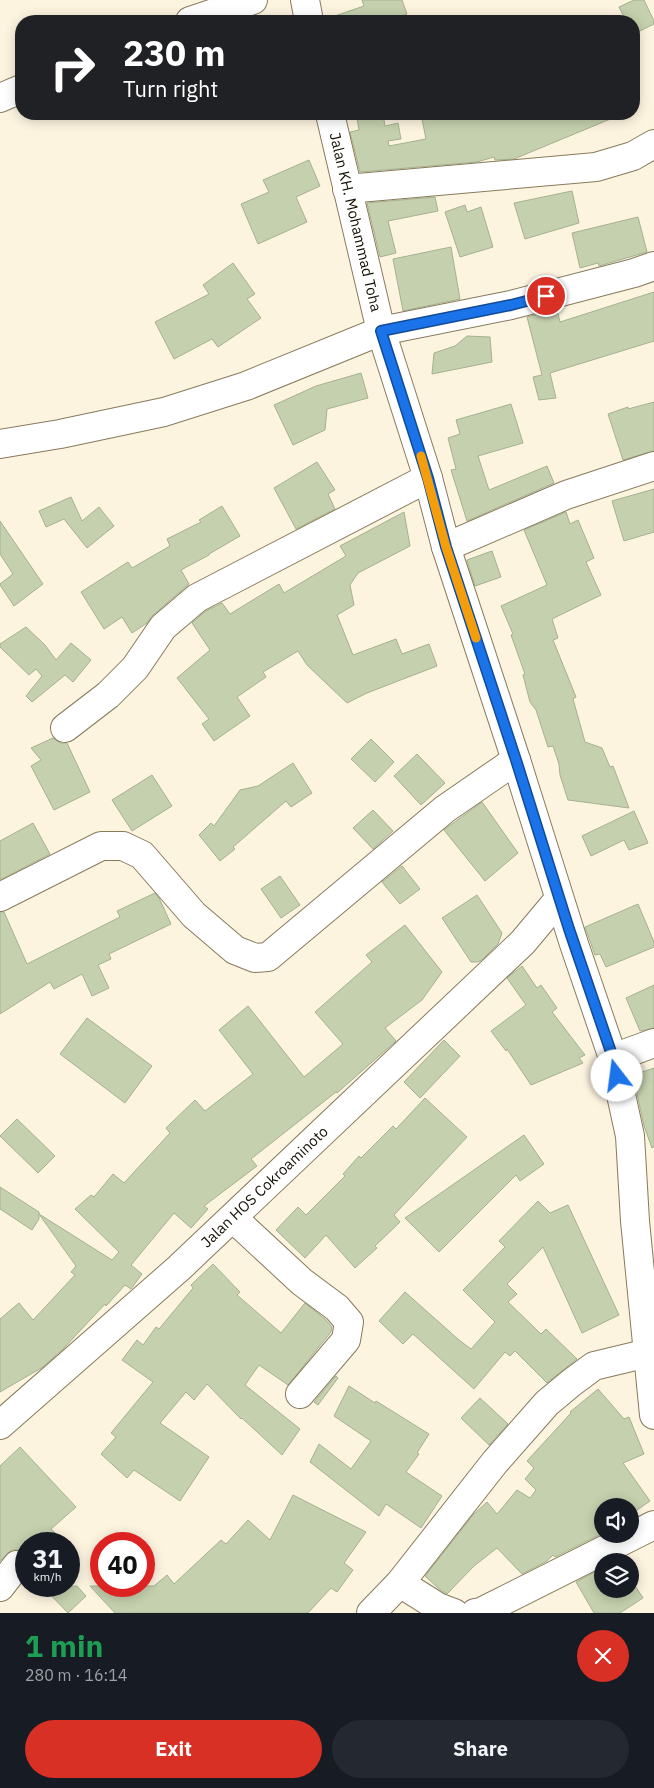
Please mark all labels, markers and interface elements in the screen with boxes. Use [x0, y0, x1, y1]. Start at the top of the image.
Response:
text: 230 m [123, 30, 226, 76]
icon: right [40, 35, 105, 100]
text: Turn right [123, 74, 218, 103]
street label: Jalan KH. Mohammad Toha [326, 130, 386, 314]
pin [525, 275, 567, 317]
icon: arrive [532, 282, 560, 310]
position arrow [590, 1049, 642, 1101]
street label: Jalan HOS Cokroaminoto [197, 1122, 332, 1251]
map controls [594, 1498, 639, 1598]
button: sound [594, 1498, 639, 1543]
speed limit sign: 40 [90, 1532, 155, 1597]
text: 31 [32, 1542, 63, 1575]
button: layers [594, 1553, 639, 1598]
text: km/h [33, 1569, 62, 1584]
text: 1 min [25, 1626, 103, 1665]
button: close [577, 1630, 629, 1682]
text: 280 m · 16:14 [25, 1665, 127, 1685]
button: Exit [25, 1720, 322, 1778]
button: Share [332, 1720, 629, 1778]

